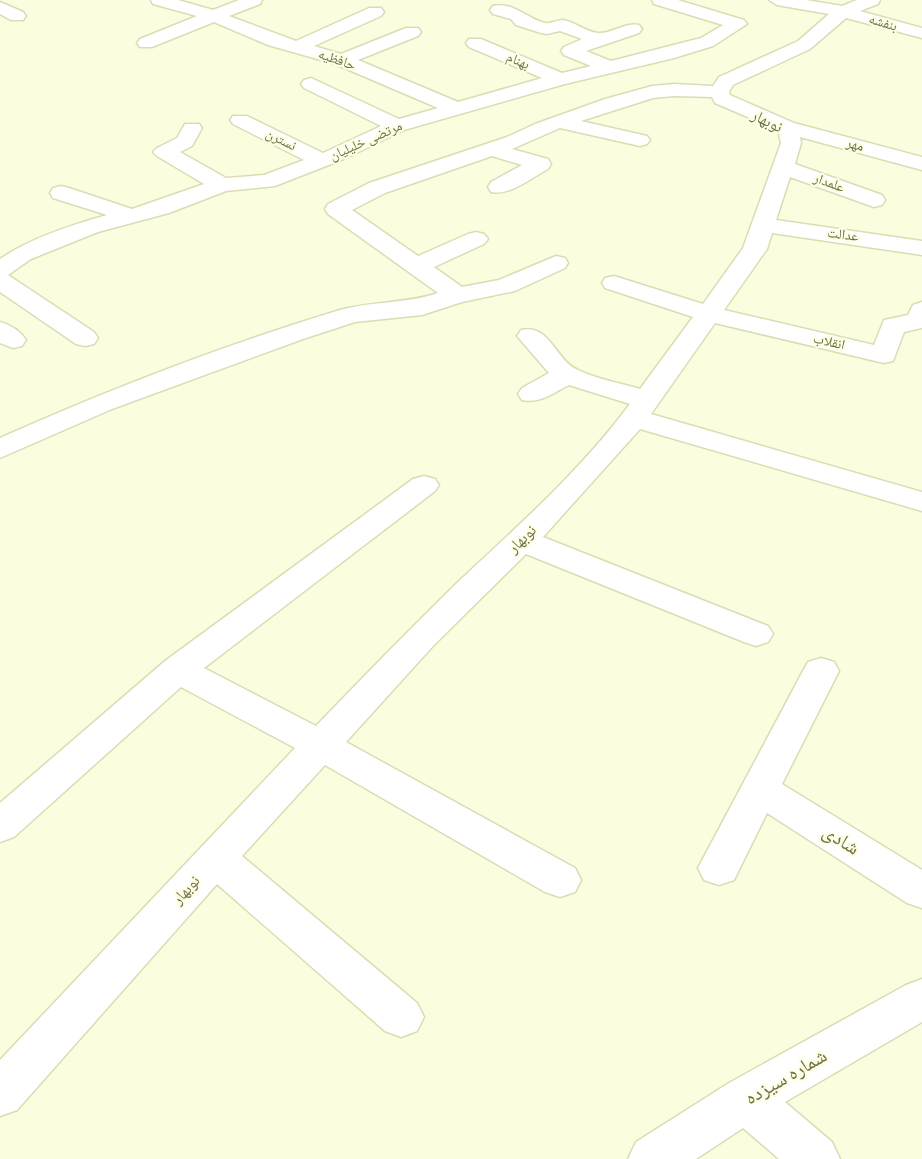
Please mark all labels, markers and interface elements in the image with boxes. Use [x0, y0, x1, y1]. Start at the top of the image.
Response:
street label: بنفشه [866, 9, 900, 37]
street label: حافظیه [316, 44, 359, 76]
street label: بهنام [503, 47, 533, 75]
street label: نوبهار [747, 104, 786, 138]
street label: مرتضی خلیلیان [326, 116, 406, 166]
street label: نسترن [262, 124, 300, 156]
street label: مهر [843, 133, 866, 157]
street label: علمدار [810, 168, 847, 198]
street label: عدالت [826, 223, 860, 247]
street label: انقلاب [811, 329, 847, 355]
street label: نوبهار [502, 520, 541, 559]
street label: شادی [817, 818, 865, 862]
street label: نوبهار [166, 871, 205, 910]
street label: شماره سیزده [739, 1042, 833, 1112]

